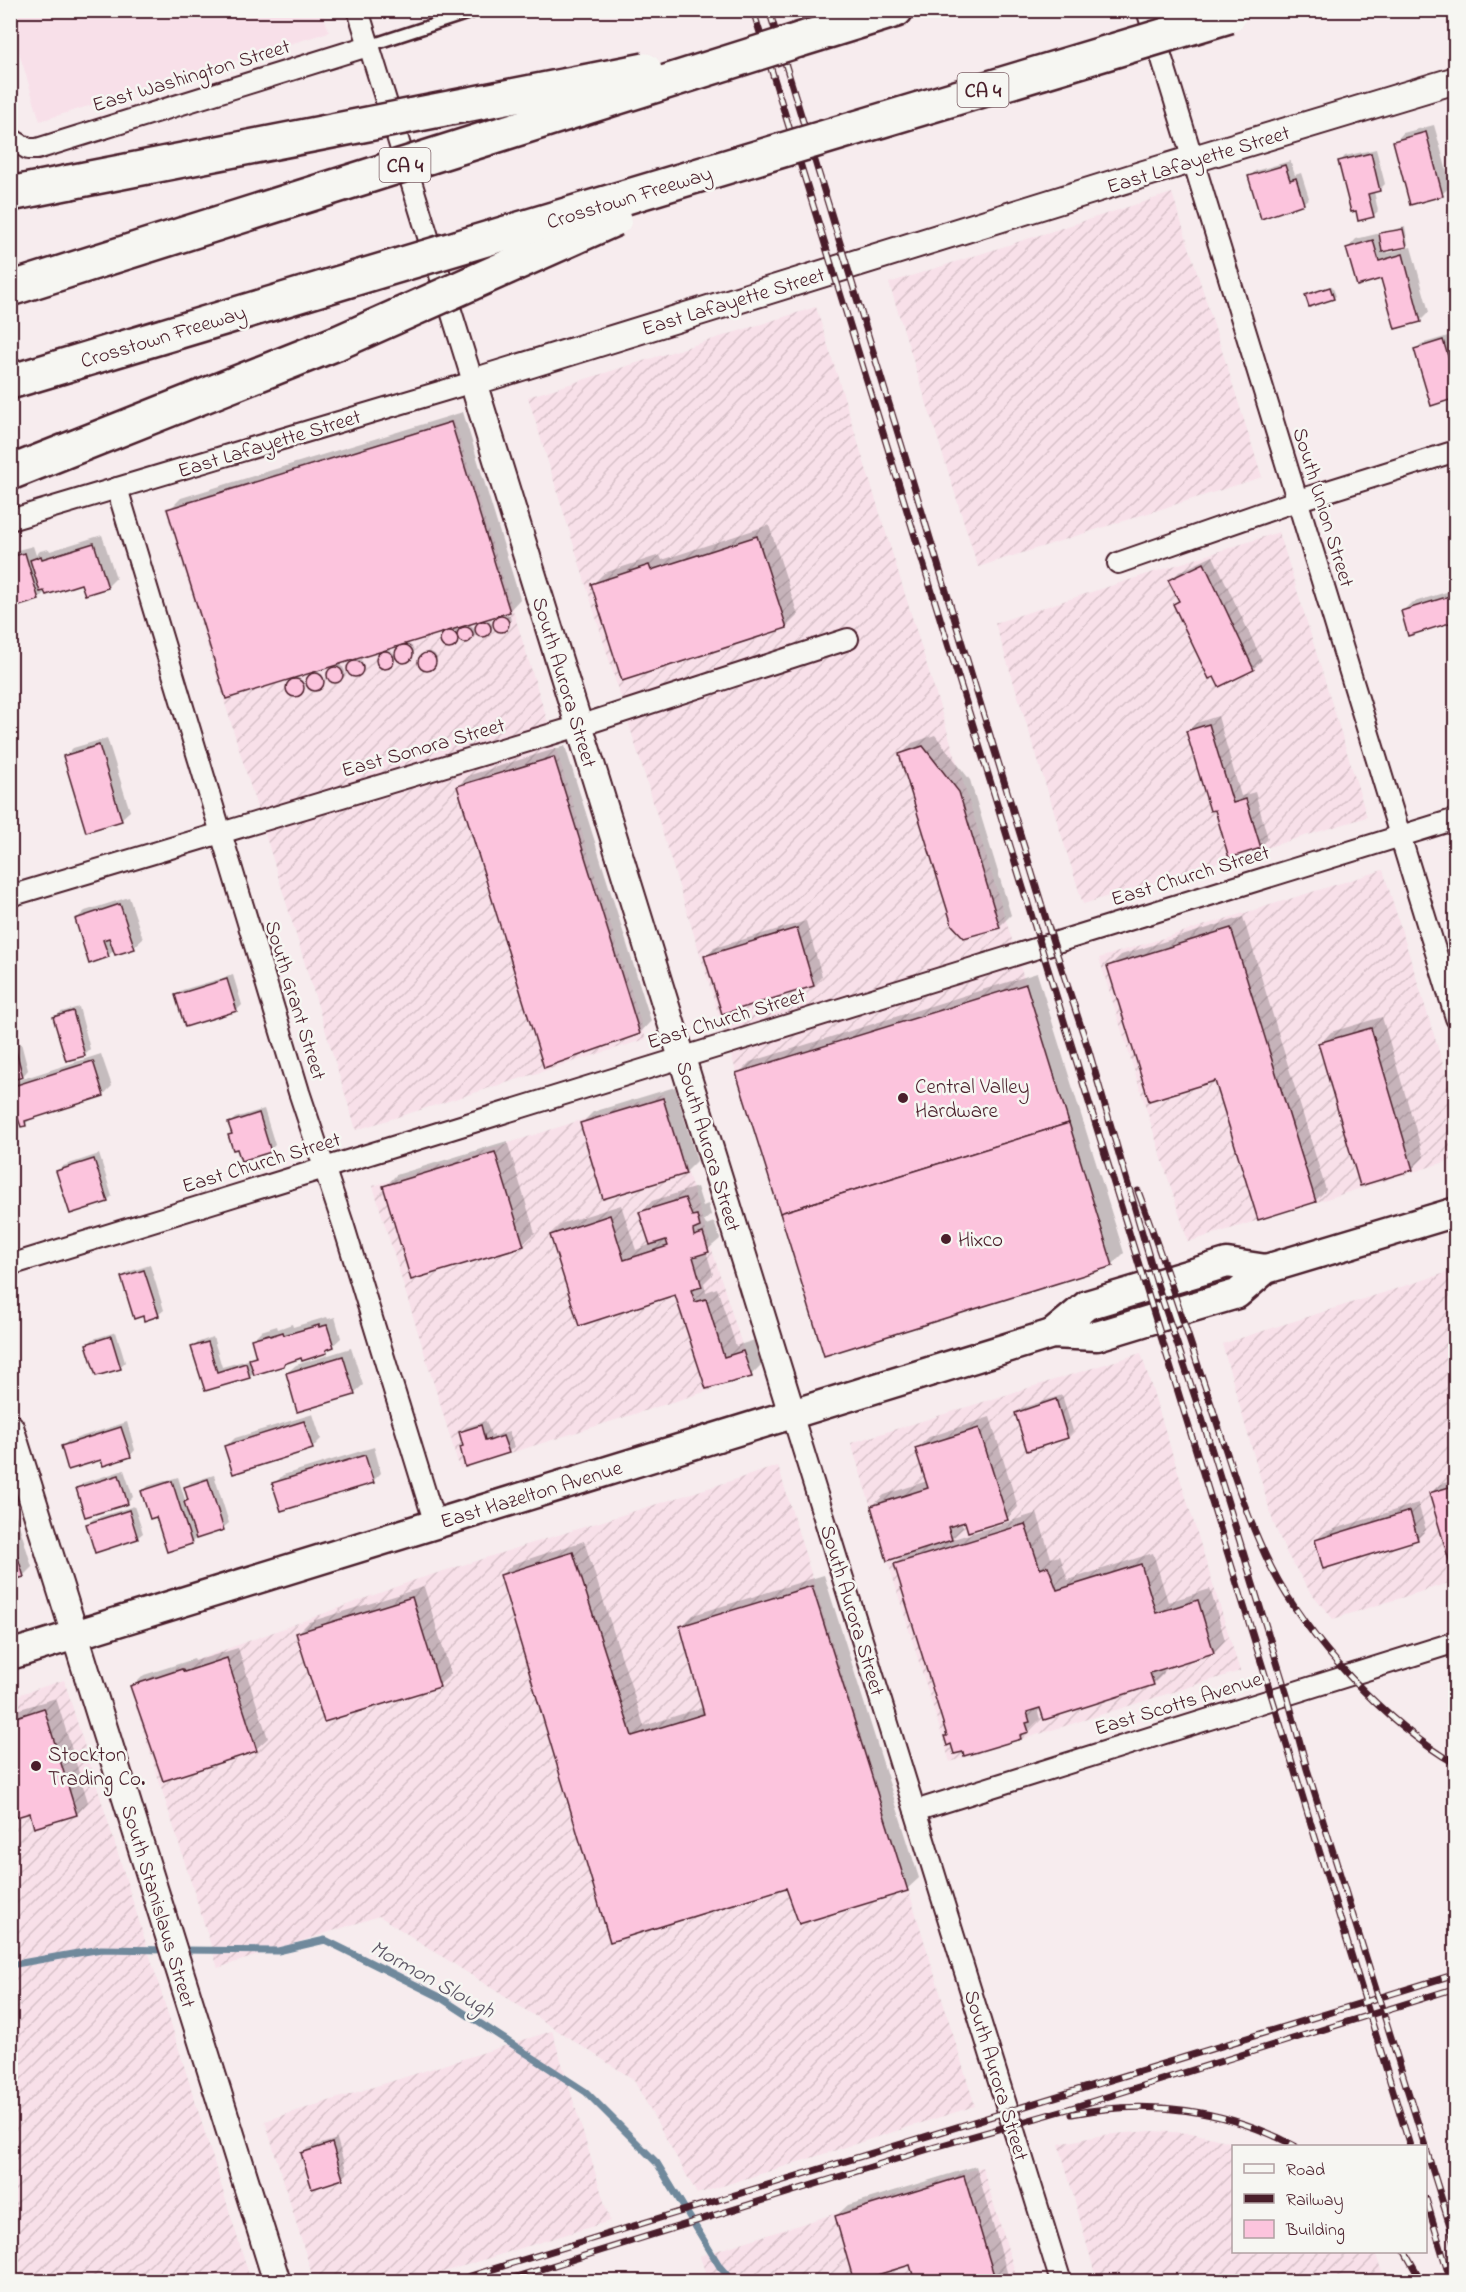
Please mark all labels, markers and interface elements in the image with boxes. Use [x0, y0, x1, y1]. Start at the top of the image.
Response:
street label: East Washington Street [89, 33, 295, 123]
road number: CA 4 [958, 73, 1008, 107]
street label: East Lafayette Street [1103, 119, 1294, 205]
road number: CA 4 [380, 148, 430, 182]
street label: Crosstown Freeway [543, 159, 717, 240]
street label: East Lafayette Street [638, 261, 829, 347]
street label: Crosstown Freeway [77, 298, 251, 379]
street label: East Lafayette Street [174, 403, 365, 489]
street label: South Union Street [1284, 424, 1361, 591]
street label: South Aurora Street [523, 594, 603, 772]
street label: East Sonora Street [338, 711, 509, 787]
street label: East Church Street [1108, 839, 1274, 915]
street label: South Grant Street [256, 917, 333, 1084]
street label: East Church Street [644, 982, 810, 1058]
street label: South Aurora Street [667, 1058, 747, 1236]
place label: Central Valley Hardware [915, 1073, 1029, 1127]
marker: Central Valley Hardware [896, 1091, 910, 1105]
street label: East Church Street [179, 1126, 345, 1202]
place label: Hixco [958, 1226, 1003, 1256]
marker: Hixco [939, 1232, 953, 1246]
street label: East Hazelton Avenue [437, 1454, 627, 1538]
street label: South Aurora Street [811, 1522, 891, 1700]
street label: East Scotts Avenue [1091, 1665, 1267, 1745]
place label: Stockton Trading Co. [48, 1741, 145, 1797]
marker: Stockton Trading Co. [29, 1759, 43, 1773]
street label: South Stanislaus Street [112, 1801, 202, 2012]
water label: Mormon Slough [364, 1933, 500, 2028]
street label: South Aurora Street [955, 1987, 1035, 2165]
legend [1232, 2145, 1427, 2253]
text: Road [1286, 2158, 1325, 2184]
text: Railway [1286, 2188, 1343, 2214]
text: Building [1285, 2218, 1345, 2245]

